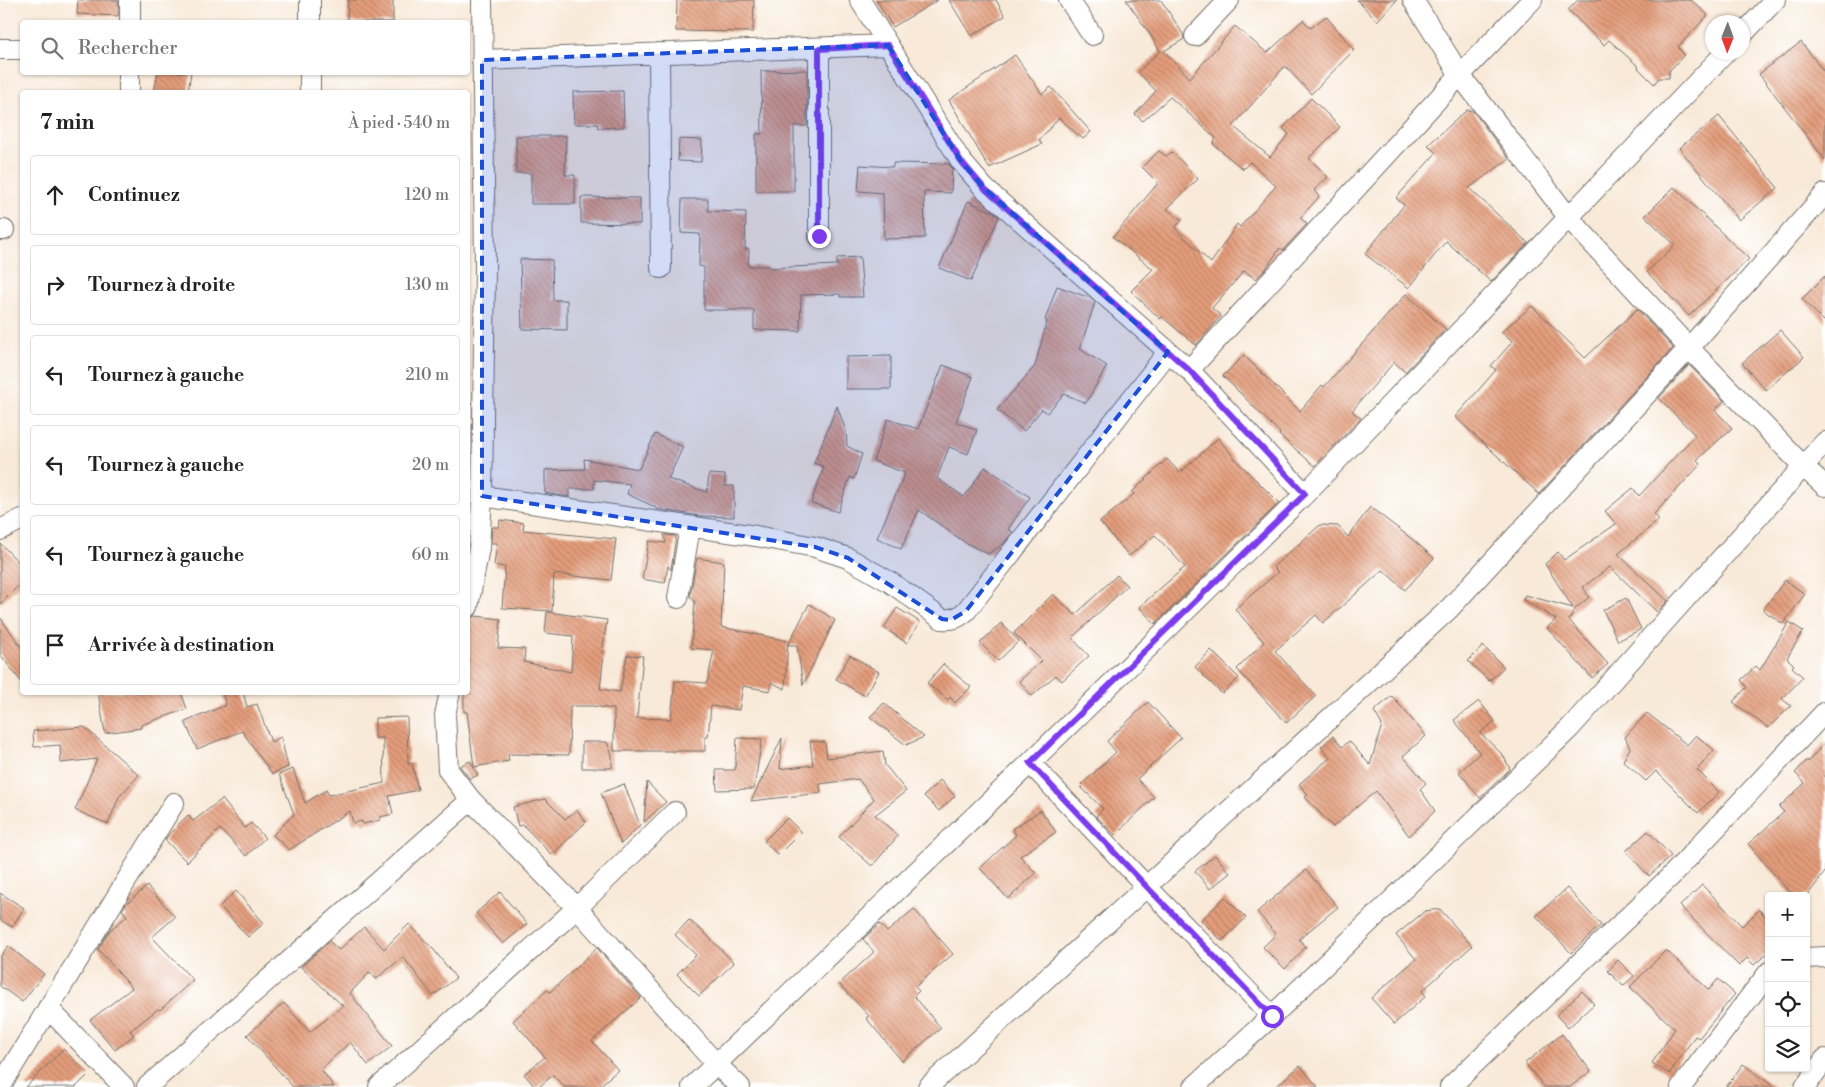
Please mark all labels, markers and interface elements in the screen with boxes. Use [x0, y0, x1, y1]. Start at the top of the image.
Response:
north arrow [1705, 15, 1750, 60]
search box [20, 20, 470, 75]
icon: search [38, 34, 66, 62]
text: Rechercher [78, 36, 177, 60]
text: 7 min [40, 110, 94, 136]
text: À pied · 540 m [348, 113, 450, 133]
icon: ahead [41, 181, 69, 209]
text: Continuez [88, 183, 180, 207]
text: 120 m [405, 185, 449, 205]
route end [808, 225, 831, 248]
icon: right [41, 271, 69, 299]
text: Tournez à droite [88, 273, 235, 297]
text: 130 m [405, 275, 449, 295]
icon: left [41, 361, 69, 389]
text: Tournez à gauche [88, 363, 244, 387]
text: 210 m [405, 365, 449, 385]
icon: left [41, 451, 69, 479]
text: Tournez à gauche [88, 453, 244, 477]
text: 20 m [412, 455, 449, 475]
icon: left [41, 541, 69, 569]
text: Tournez à gauche [88, 543, 244, 567]
text: 60 m [411, 545, 449, 565]
icon: arrive [41, 631, 69, 659]
text: Arrivée à destination [88, 633, 274, 657]
map controls [1765, 892, 1810, 1072]
button: + [1765, 892, 1810, 937]
button: − [1765, 937, 1810, 982]
button: locate [1765, 982, 1810, 1027]
route start [1261, 1005, 1284, 1028]
button: layers [1765, 1027, 1810, 1072]

